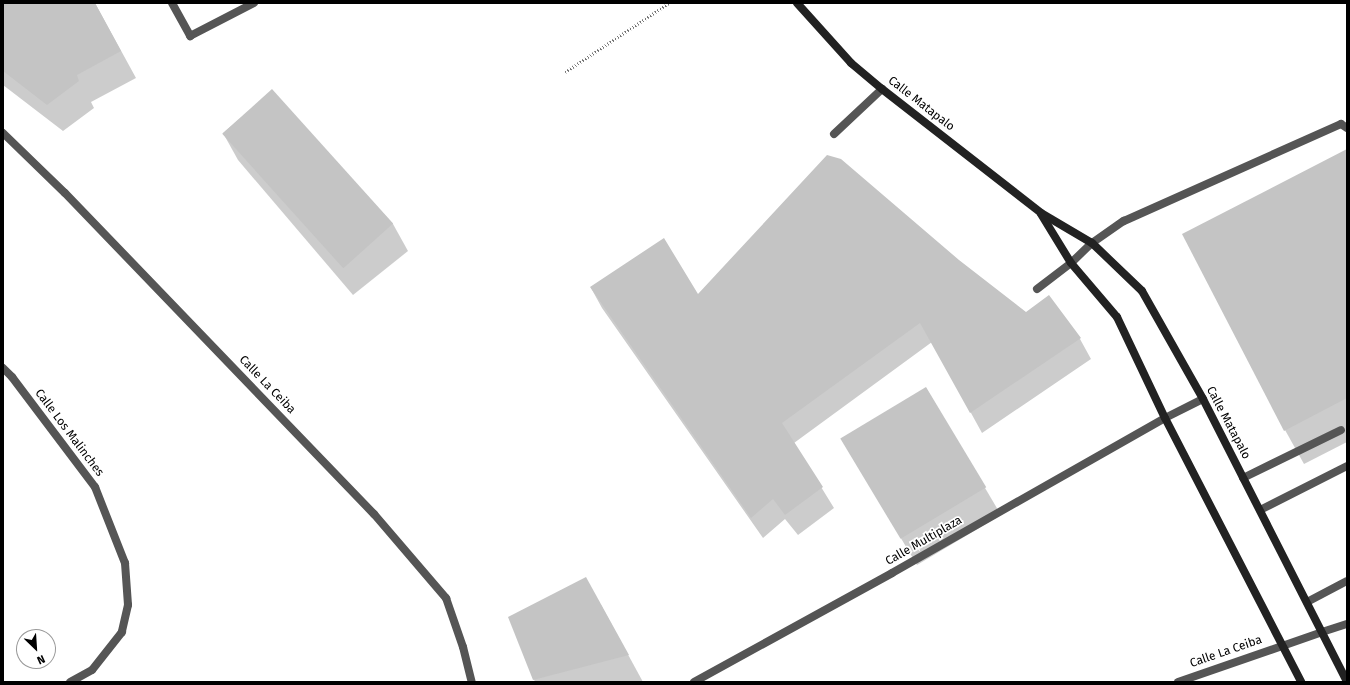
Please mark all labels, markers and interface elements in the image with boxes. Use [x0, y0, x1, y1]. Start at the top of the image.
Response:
street label: Calle Matapalo [885, 74, 957, 134]
street label: Calle La Ceiba [236, 353, 298, 417]
street label: Calle Matapalo [1203, 384, 1253, 462]
street label: Calle Los Malinches [31, 386, 107, 480]
street label: Calle Multiplaza [883, 513, 965, 569]
north arrow [16, 629, 56, 669]
street label: Calle La Ceiba [1188, 633, 1264, 671]
text: N [35, 652, 47, 667]

